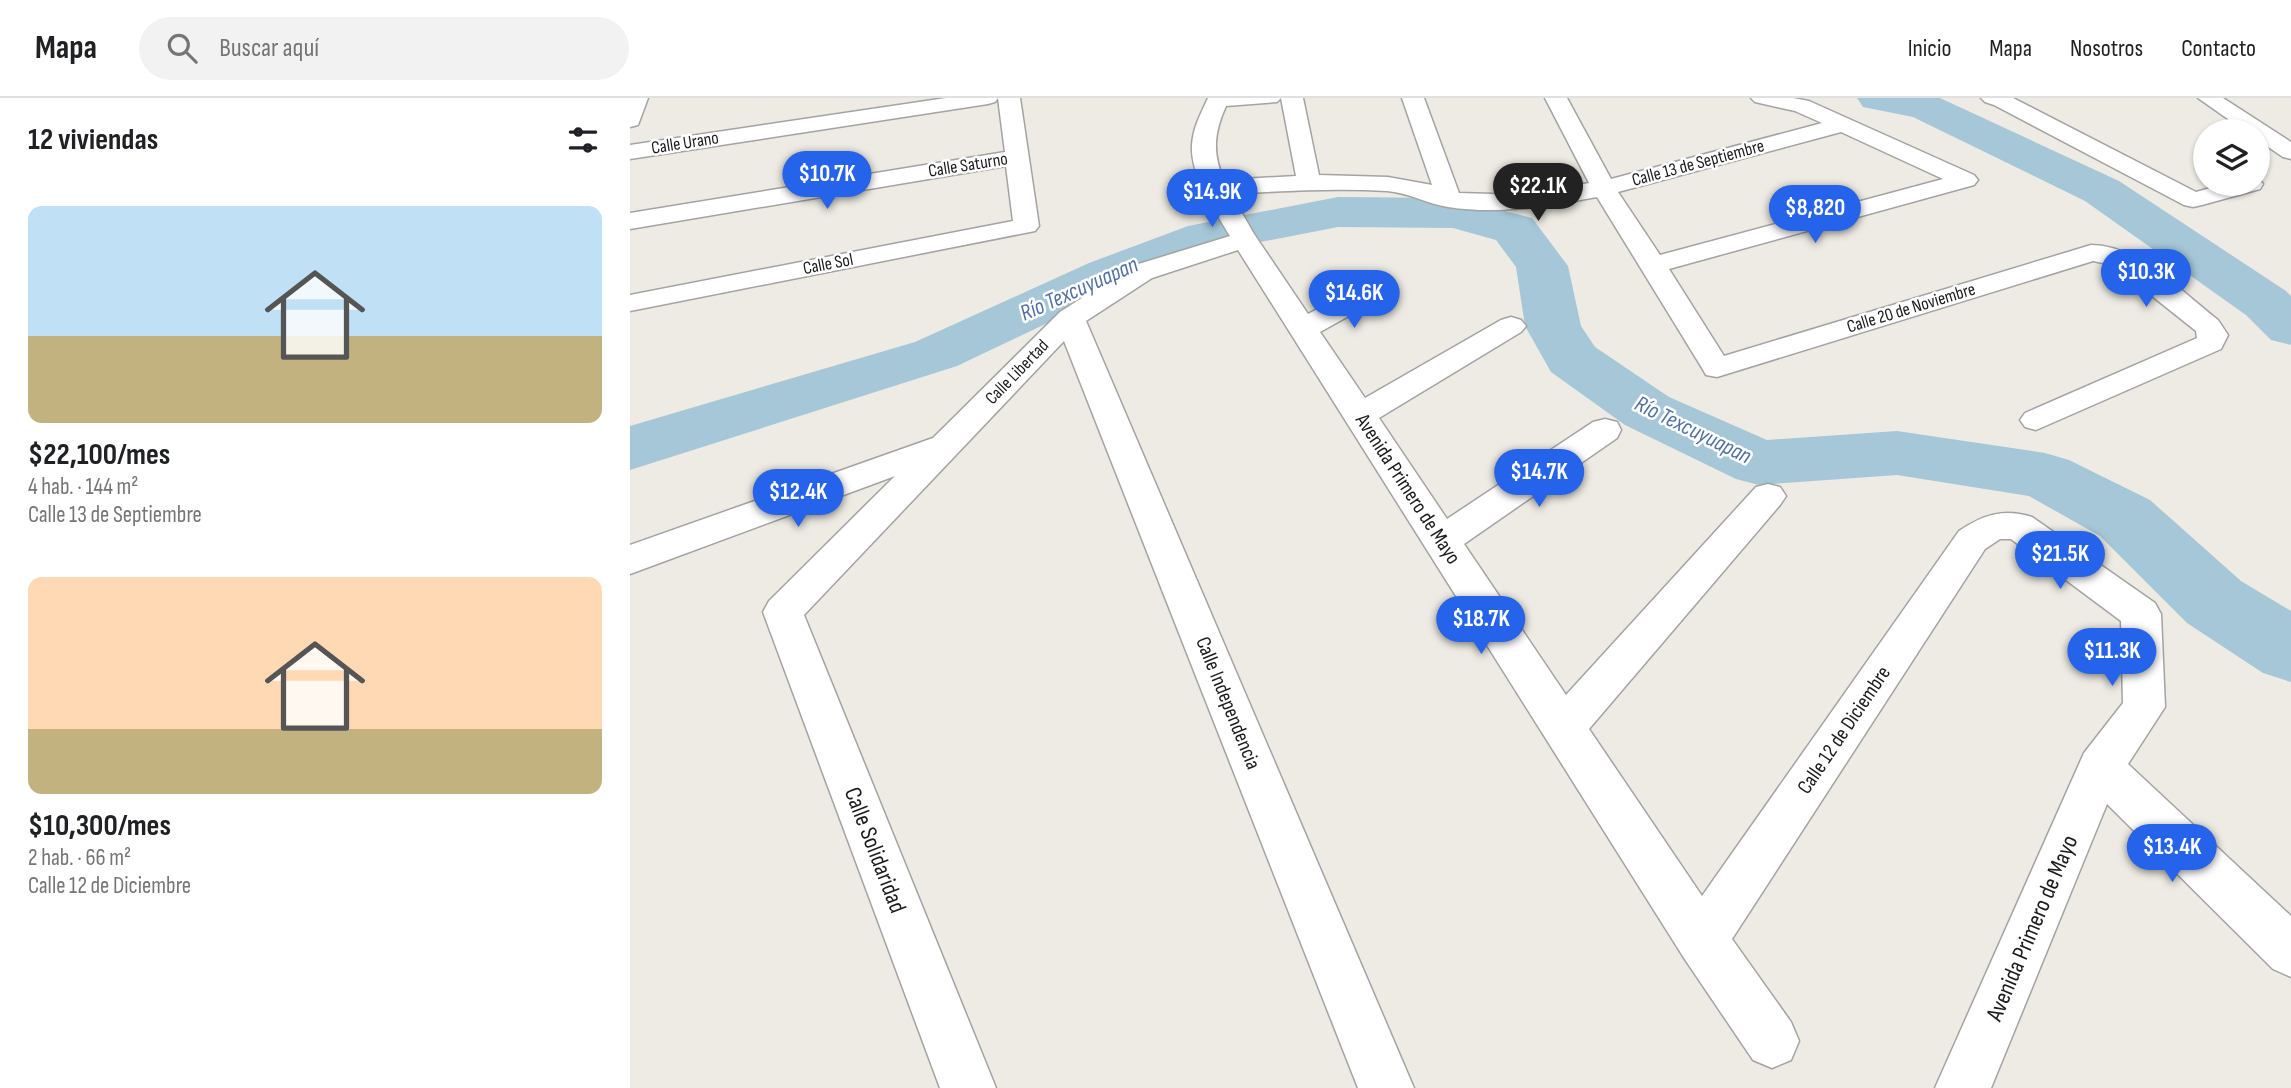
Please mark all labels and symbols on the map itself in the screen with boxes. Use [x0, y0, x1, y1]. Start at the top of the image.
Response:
street label: Calle Urano [650, 127, 720, 159]
street label: Calle 13 de Septiembre [1630, 135, 1766, 191]
street label: Calle Saturno [927, 148, 1009, 182]
pin: $10.7K [770, 152, 884, 211]
pin: $22.1K [1481, 164, 1595, 223]
pin: $14.9K [1155, 170, 1269, 229]
pin: $8,820 [1758, 186, 1872, 245]
street label: Calle Sol [801, 249, 855, 279]
water label: Río Texcuyuapan [1016, 250, 1143, 327]
pin: $10.3K [2089, 250, 2203, 309]
pin: $14.6K [1297, 271, 1411, 330]
street label: Calle 20 de Noviembre [1844, 278, 1978, 338]
street label: Calle Libertad [981, 335, 1053, 409]
water label: Río Texcuyuapan [1630, 390, 1756, 470]
street label: Avenida Primero de Mayo [1350, 408, 1466, 569]
pin: $14.7K [1482, 450, 1596, 509]
pin: $12.4K [741, 470, 855, 529]
pin: $21.5K [2003, 532, 2117, 591]
pin: $18.7K [1424, 596, 1538, 656]
pin: $11.3K [2055, 628, 2169, 688]
street label: Calle Independencia [1190, 633, 1266, 773]
street label: Calle 12 de Diciembre [1792, 661, 1896, 799]
street label: Calle Solidaridad [838, 783, 912, 917]
pin: $13.4K [2115, 824, 2229, 884]
street label: Avenida Primero de Mayo [1979, 831, 2084, 1026]

